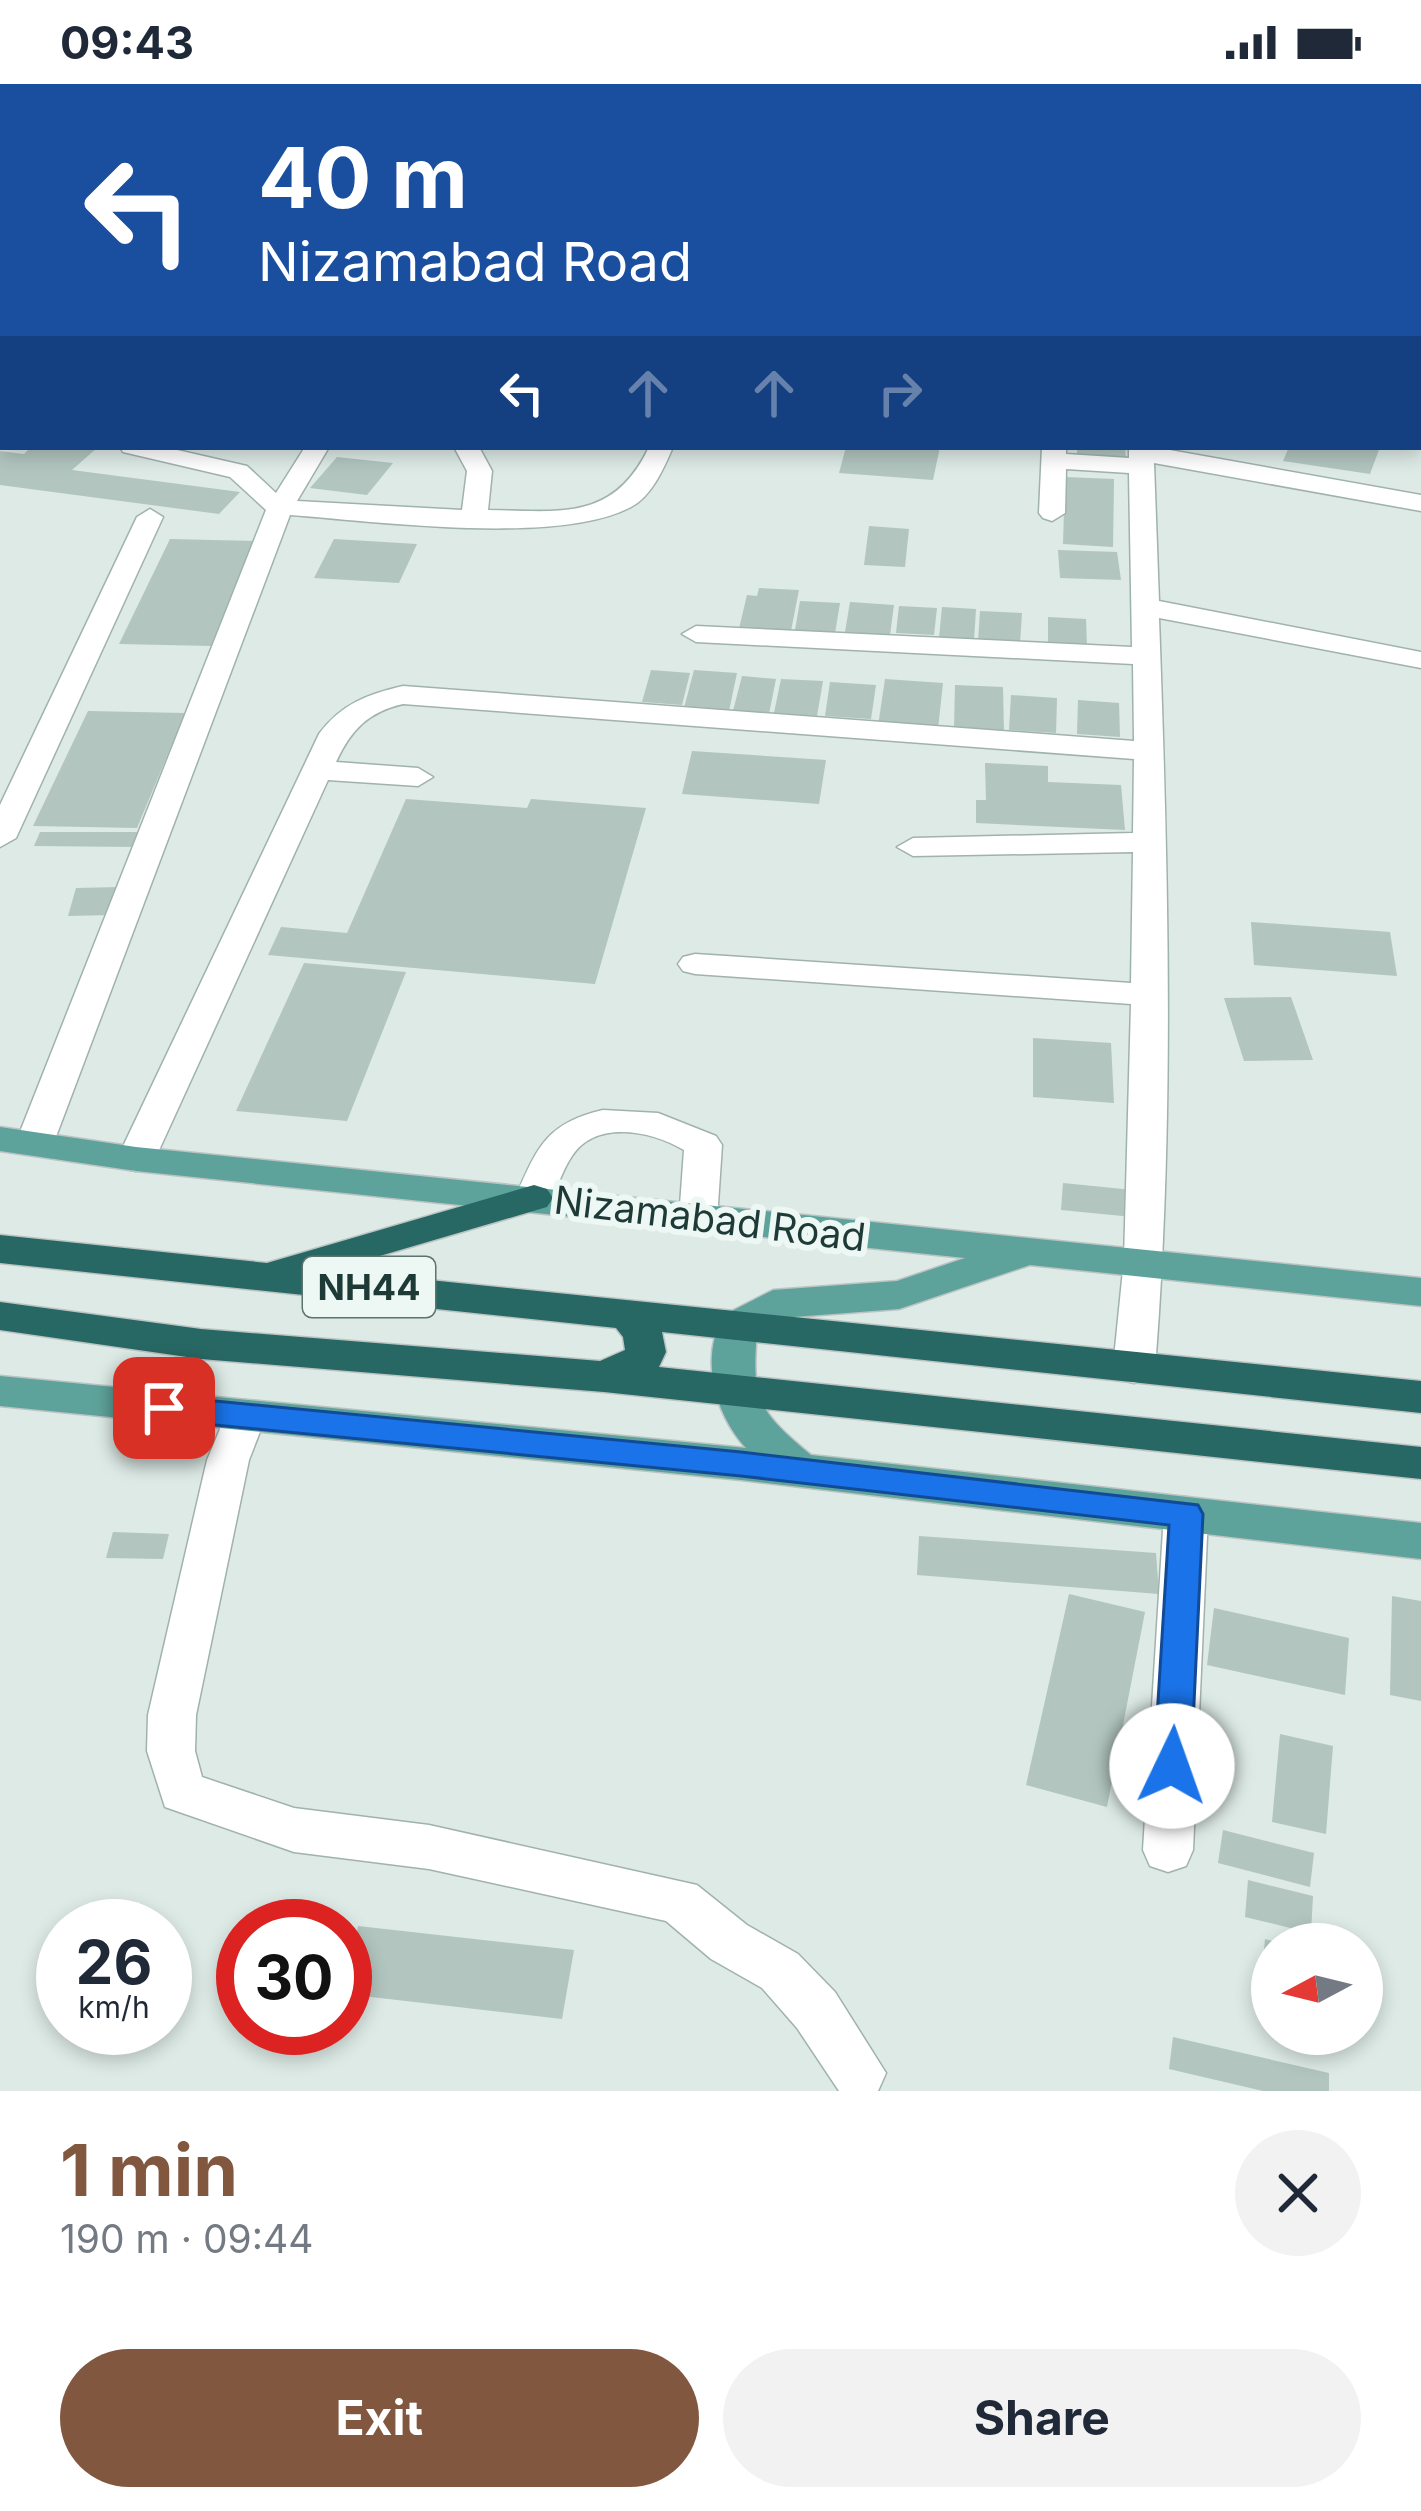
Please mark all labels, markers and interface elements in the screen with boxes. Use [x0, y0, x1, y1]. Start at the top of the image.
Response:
text: 09:43 [60, 15, 194, 70]
text: 40 m [258, 127, 468, 228]
icon: left [60, 132, 216, 288]
text: Nizamabad Road [258, 229, 692, 294]
icon: left [489, 360, 555, 426]
icon: ahead [615, 360, 681, 426]
icon: ahead [741, 360, 807, 426]
icon: right [867, 360, 933, 426]
street label: Nizamabad Road [552, 1176, 868, 1260]
road number: NH44 [303, 1257, 435, 1317]
pin [113, 1357, 215, 1459]
icon: arrive [131, 1375, 197, 1441]
position arrow [1109, 1703, 1235, 1829]
speed limit sign: 30 [216, 1899, 372, 2055]
north arrow [1251, 1923, 1383, 2055]
map controls [1251, 1923, 1383, 2055]
text: 26 [76, 1926, 152, 1998]
text: km/h [78, 1989, 150, 2025]
text: 1 min [60, 2126, 238, 2213]
button: close [1235, 2130, 1361, 2256]
text: 190 m · 09:44 [60, 2215, 313, 2262]
button: Exit [60, 2349, 699, 2487]
button: Share [723, 2349, 1361, 2487]

